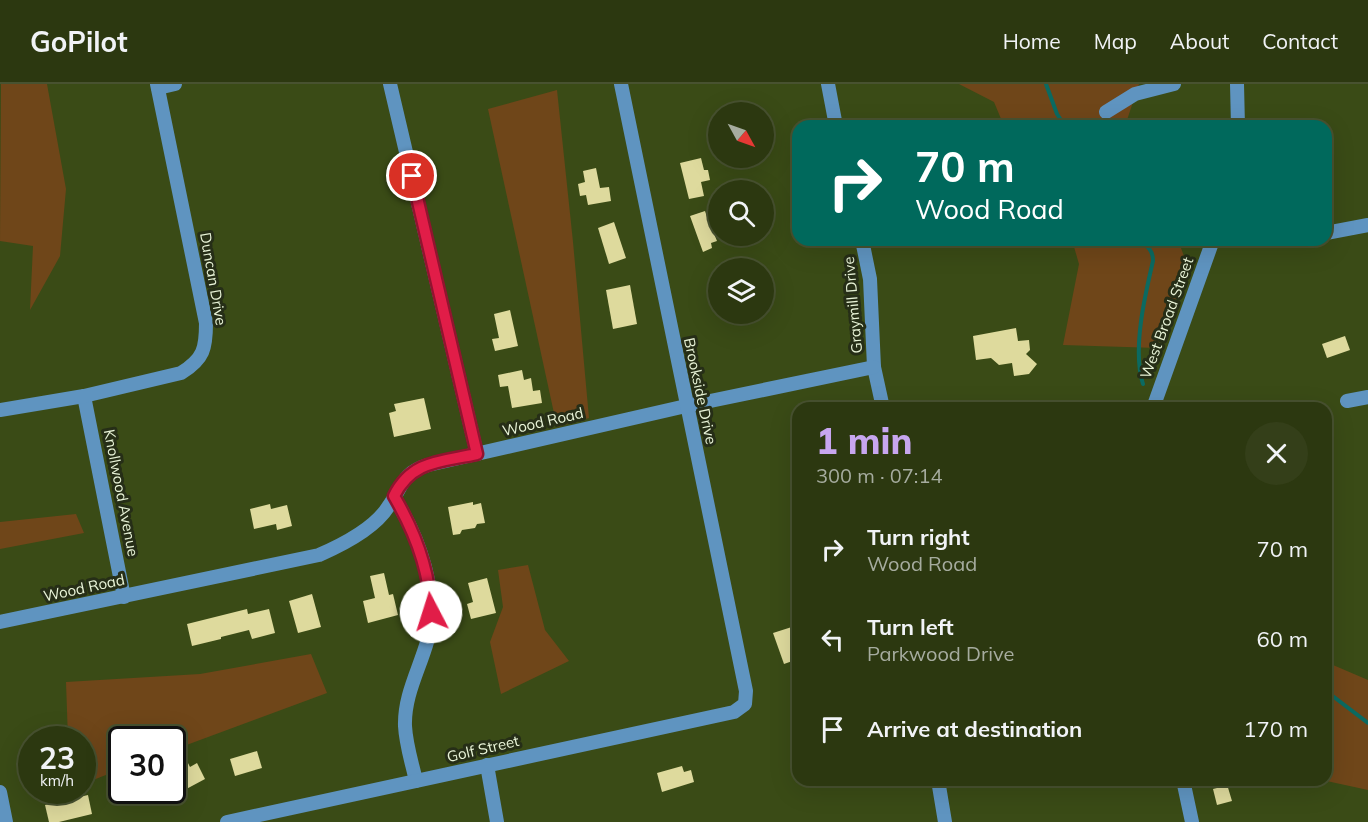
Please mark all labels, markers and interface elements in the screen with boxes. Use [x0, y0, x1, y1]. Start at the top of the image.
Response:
text: GoPilot [30, 24, 128, 59]
text: Home [1003, 28, 1061, 54]
text: Map [1094, 28, 1137, 54]
text: About [1170, 28, 1229, 54]
text: Contact [1262, 28, 1338, 54]
north arrow [708, 102, 774, 168]
map controls [708, 102, 774, 324]
text: 70 m [915, 140, 1015, 193]
icon: right [816, 144, 894, 222]
pin [386, 150, 437, 201]
icon: arrive [395, 159, 428, 192]
button: search [708, 180, 774, 246]
text: Wood Road [915, 192, 1064, 226]
street label: Duncan Drive [196, 231, 231, 327]
street label: West Broad Street [1136, 254, 1197, 381]
street label: Graymill Drive [839, 256, 866, 354]
button: layers [708, 258, 774, 324]
street label: Brookside Drive [680, 336, 721, 446]
street label: Wood Road [500, 403, 585, 440]
text: 1 min [816, 418, 912, 463]
button: close [1245, 422, 1308, 485]
street label: Knollwood Avenue [100, 428, 143, 558]
text: 300 m · 07:14 [816, 463, 942, 488]
text: Turn right [867, 523, 970, 551]
icon: right [816, 533, 849, 566]
text: 70 m [1257, 535, 1308, 563]
text: Wood Road [867, 551, 977, 576]
street label: Wood Road [42, 570, 126, 605]
position arrow [399, 580, 463, 644]
text: Turn left [867, 613, 954, 641]
icon: left [816, 623, 849, 656]
text: 60 m [1257, 625, 1308, 653]
text: Parkwood Drive [867, 641, 1014, 666]
icon: arrive [816, 713, 849, 746]
text: Arrive at destination [867, 715, 1082, 743]
text: 170 m [1243, 715, 1308, 743]
speed limit sign: 30 [108, 726, 186, 804]
street label: Golf Street [445, 731, 521, 766]
text: 23 [39, 739, 75, 777]
text: km/h [40, 771, 74, 790]

